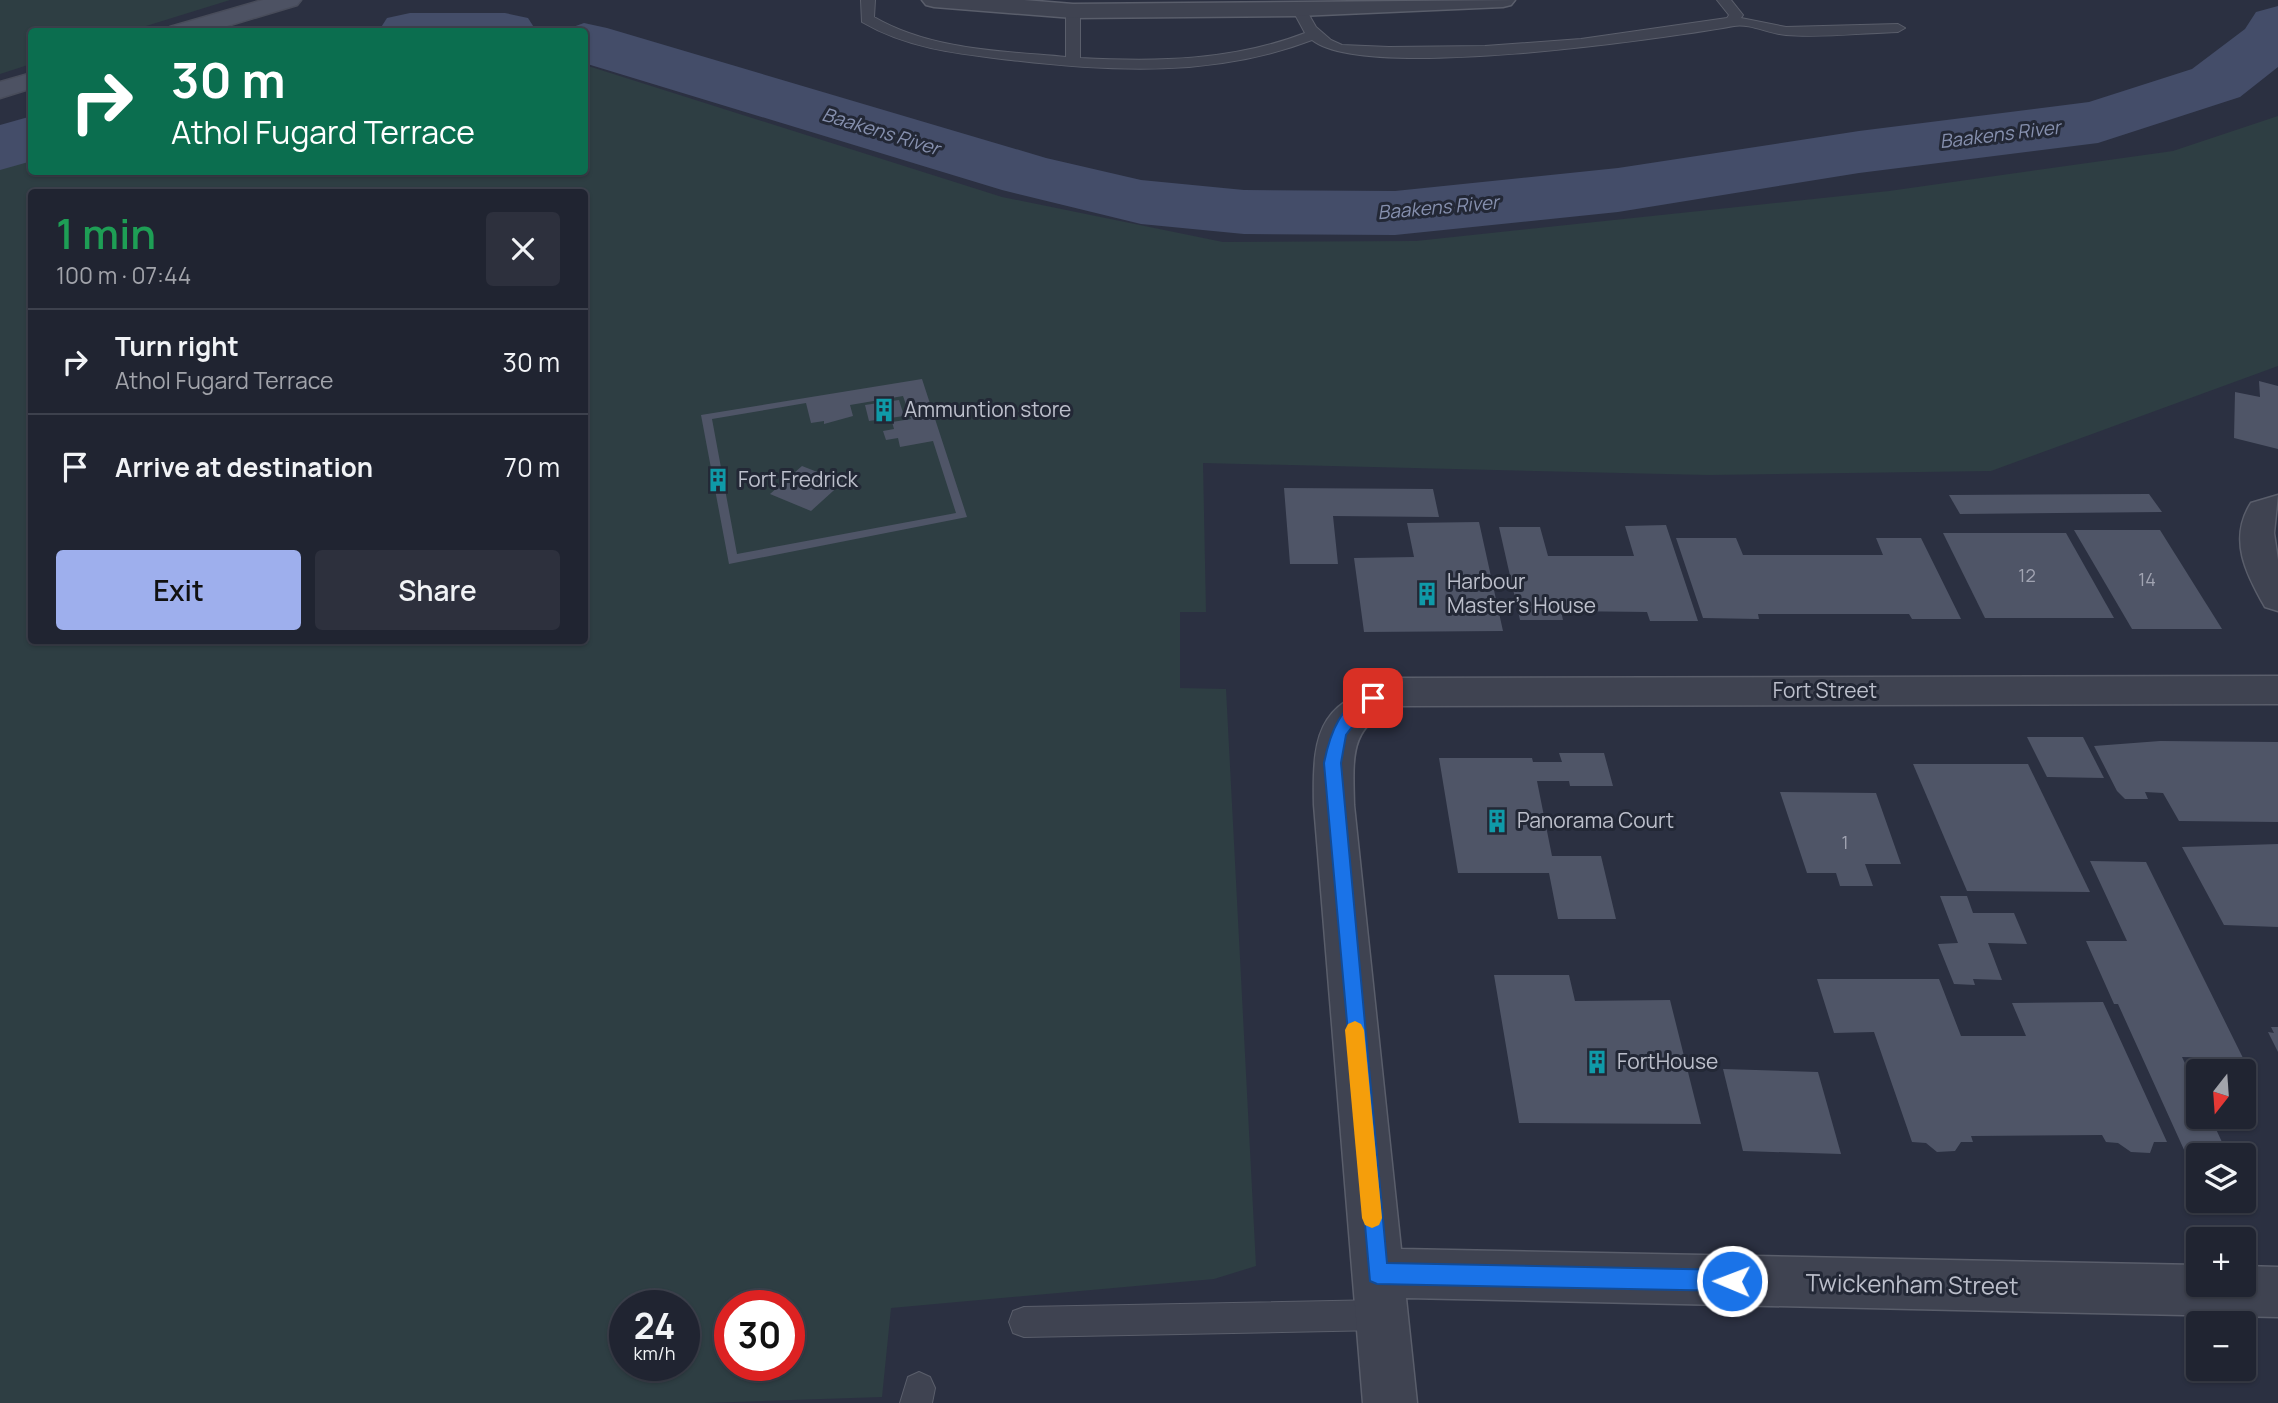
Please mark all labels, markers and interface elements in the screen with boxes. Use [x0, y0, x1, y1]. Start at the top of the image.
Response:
text: 30 m [171, 46, 286, 113]
icon: right [56, 56, 147, 147]
water label: Baakens River [819, 101, 945, 162]
text: Athol Fugard Terrace [171, 110, 475, 154]
water label: Baakens River [1938, 113, 2064, 154]
water label: Baakens River [1376, 189, 1502, 225]
text: 1 min [56, 204, 156, 262]
button: close [486, 212, 560, 286]
text: 100 m · 07:44 [56, 259, 191, 291]
text: Turn right [115, 328, 239, 364]
icon: right [56, 343, 94, 381]
text: 30 m [503, 344, 560, 380]
text: Athol Fugard Terrace [115, 364, 334, 396]
place label: Ammuntion store [904, 395, 1071, 423]
building icon: Ammuntion store [870, 396, 898, 424]
icon: arrive [56, 448, 94, 486]
text: Arrive at destination [115, 449, 373, 485]
text: 70 m [504, 449, 560, 485]
place label: Fort Fredrick [738, 465, 859, 493]
building icon: Fort Fredrick [704, 466, 732, 494]
button: Exit [56, 550, 301, 630]
button: Share [315, 550, 560, 630]
house number: 12 [2018, 563, 2036, 587]
place label: Harbour Master's House [1447, 567, 1596, 619]
house number: 14 [2138, 567, 2156, 591]
building icon: Harbour Master's House [1413, 580, 1441, 608]
pin [1343, 668, 1403, 728]
street label: Fort Street [1773, 676, 1877, 704]
icon: arrive [1354, 679, 1392, 717]
place label: Panorama Court [1517, 806, 1674, 834]
building icon: Panorama Court [1483, 807, 1511, 835]
house number: 1 [1841, 830, 1849, 854]
place label: FortHouse [1617, 1047, 1718, 1075]
building icon: FortHouse [1583, 1048, 1611, 1076]
north arrow [2186, 1059, 2256, 1129]
map controls [2186, 1059, 2256, 1381]
button: layers [2186, 1143, 2256, 1213]
button: + [2186, 1227, 2256, 1297]
position arrow [1695, 1244, 1769, 1318]
street label: Twickenham Street [1805, 1265, 2019, 1302]
speed limit sign: 30 [714, 1290, 805, 1381]
text: 24 [634, 1302, 675, 1350]
button: − [2186, 1311, 2256, 1381]
text: km/h [634, 1341, 675, 1365]

